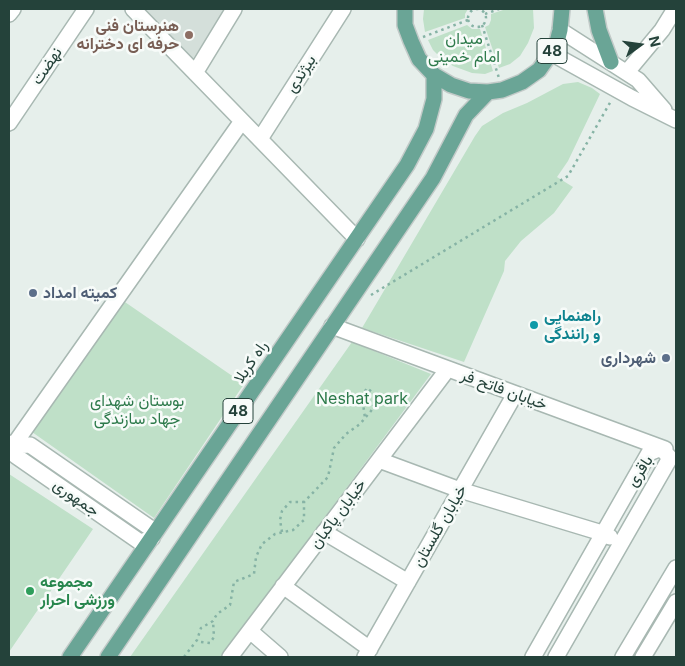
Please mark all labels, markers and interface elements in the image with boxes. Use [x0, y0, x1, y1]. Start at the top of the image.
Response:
place label: هنرستان فنی حرفه ای دخترانه [76, 16, 179, 54]
north arrow [615, 20, 665, 70]
marker: هنرستان فنی حرفه ای دخترانه [183, 29, 195, 41]
park label: میدان امام خمینی [428, 29, 500, 67]
text: N [645, 34, 665, 48]
road number: 48 [537, 38, 567, 64]
street label: نهضت [28, 44, 66, 88]
street label: بیژندی [282, 52, 320, 96]
place label: کمیته امداد [43, 283, 117, 303]
marker: کمیته امداد [27, 287, 39, 299]
place label: راهنمایی و رانندگی [544, 306, 601, 344]
marker: راهنمایی و رانندگی [528, 319, 540, 331]
street label: راه کربلا [230, 337, 272, 387]
place label: شهرداری [601, 348, 656, 368]
marker: شهرداری [660, 352, 672, 364]
street label: خیابان فاتح فر [458, 366, 550, 414]
park label: Neshat park [316, 389, 408, 409]
park label: بوستان شهدای جهاد سازندگی [90, 391, 184, 429]
road number: 48 [223, 398, 253, 424]
street label: باقری [623, 452, 657, 490]
street label: جمهوری [49, 475, 103, 521]
street label: خیابان پاکبان [306, 476, 370, 552]
street label: خیابان گلستان [409, 481, 471, 571]
place label: مجموعه ورزشی احرار [40, 572, 115, 610]
marker: مجموعه ورزشی احرار [24, 585, 36, 597]

